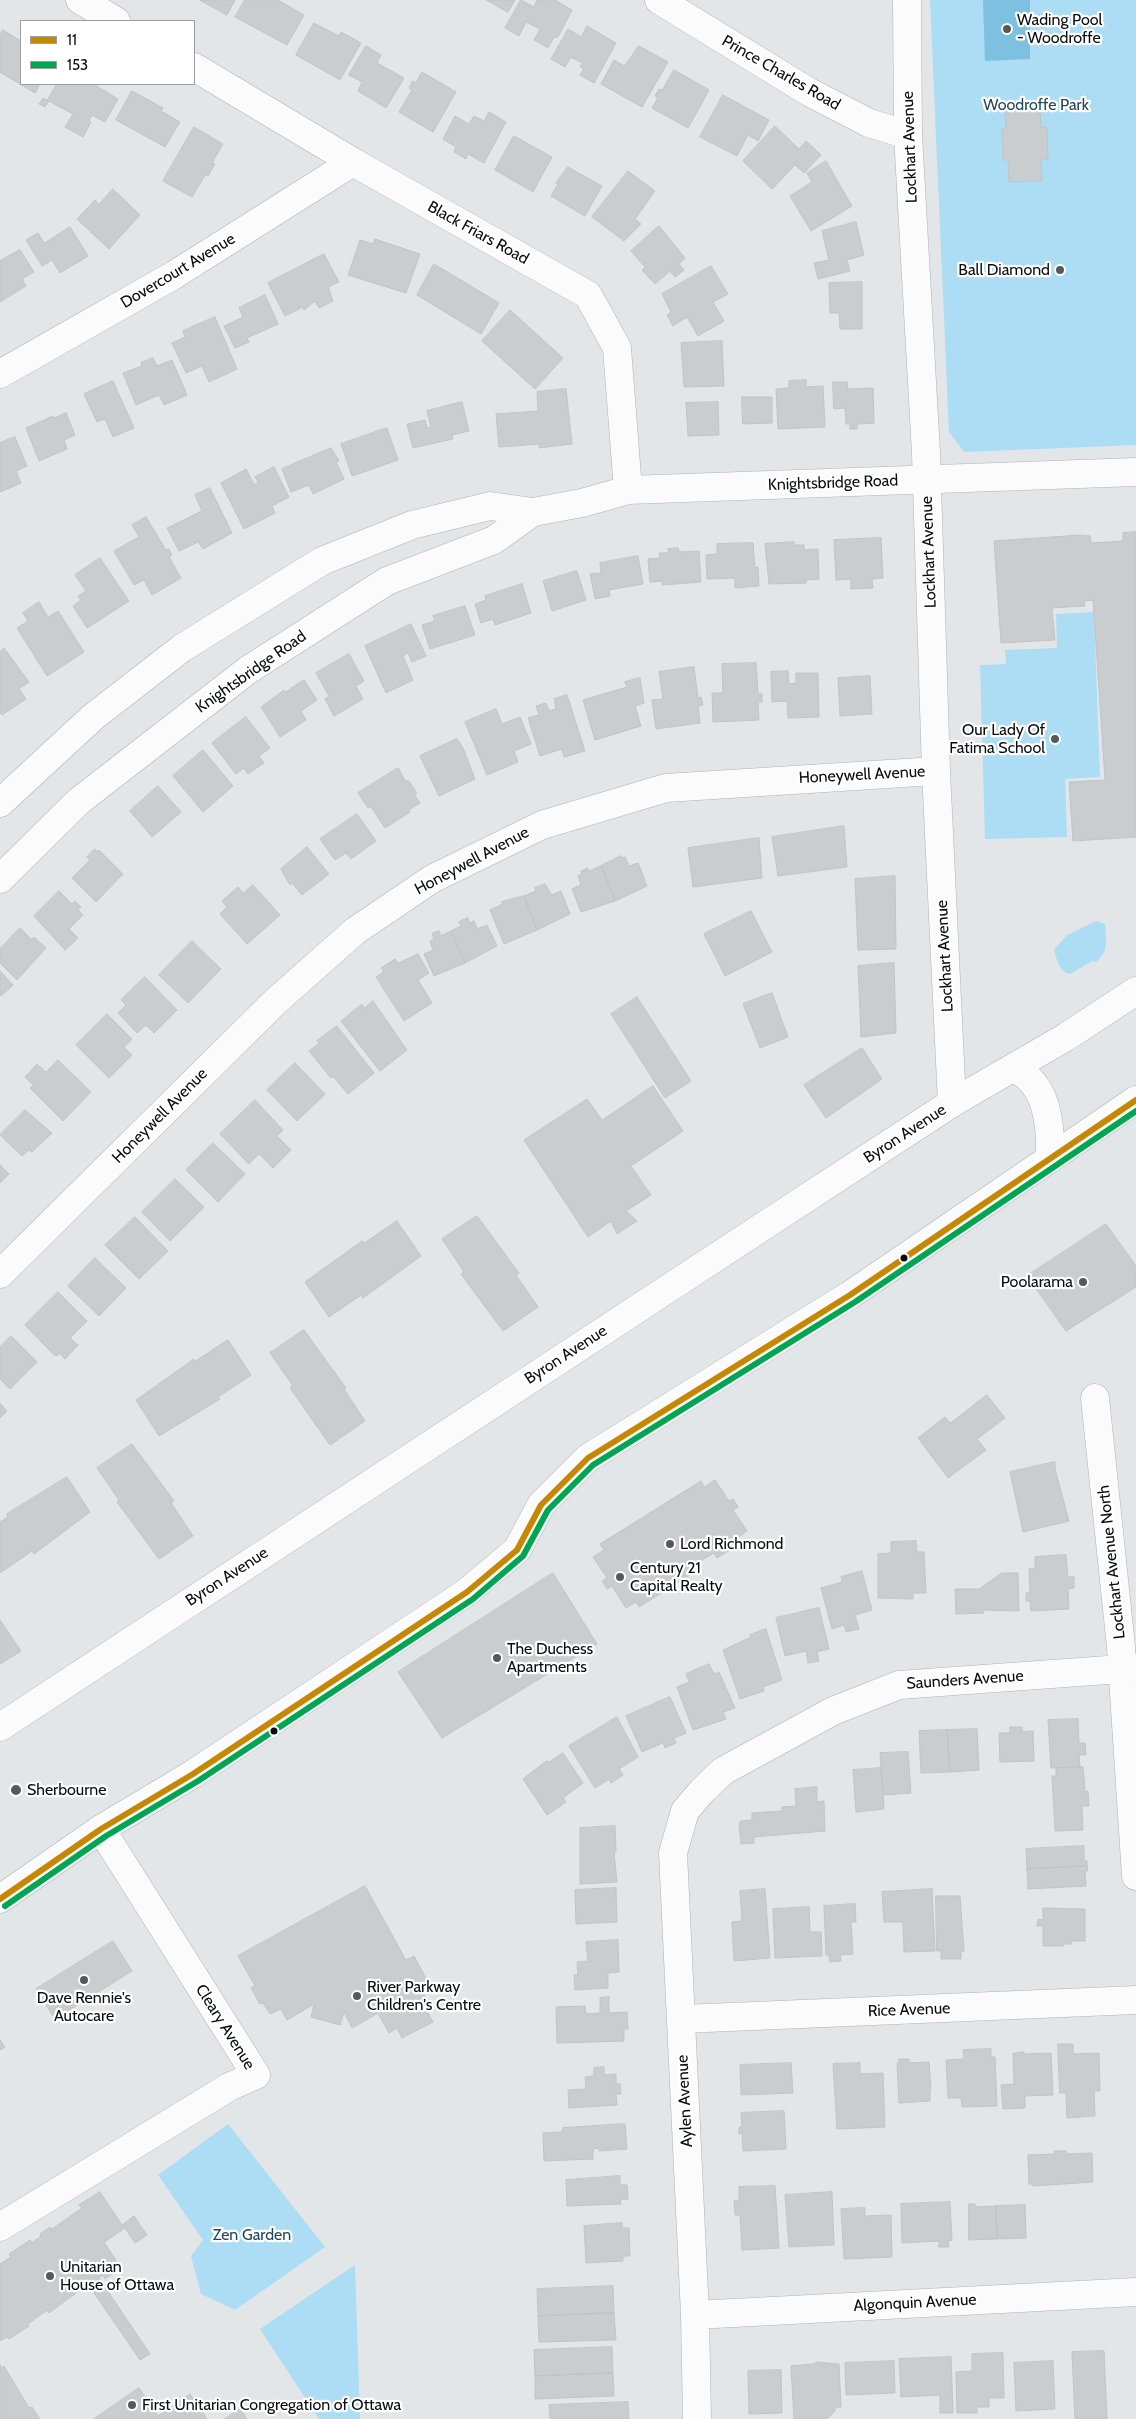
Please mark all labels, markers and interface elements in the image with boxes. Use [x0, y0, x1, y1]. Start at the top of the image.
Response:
place label: Wading Pool - Woodroffe [1017, 10, 1102, 48]
legend [20, 20, 195, 85]
marker: Wading Pool - Woodroffe [1001, 23, 1013, 35]
text: 11 [67, 31, 77, 49]
street label: Prince Charles Road [718, 31, 844, 115]
text: 153 [67, 56, 88, 74]
street label: Lockhart Avenue [898, 91, 922, 203]
park label: Woodroffe Park [983, 95, 1089, 115]
street label: Black Friars Road [424, 197, 532, 269]
street label: Dovercourt Avenue [117, 229, 239, 313]
place label: Ball Diamond [958, 260, 1050, 280]
marker: Ball Diamond [1054, 264, 1066, 276]
street label: Knightsbridge Road [767, 471, 899, 495]
street label: Lockhart Avenue [917, 496, 941, 608]
street label: Knightsbridge Road [192, 627, 310, 717]
place label: Our Lady Of Fatima School [949, 720, 1045, 758]
marker: Our Lady Of Fatima School [1049, 733, 1061, 745]
street label: Honeywell Avenue [798, 762, 926, 788]
street label: Honeywell Avenue [412, 823, 532, 899]
street label: Lockhart Avenue [932, 899, 958, 1013]
street label: Honeywell Avenue [108, 1064, 212, 1168]
street label: Byron Avenue [860, 1100, 950, 1168]
unlabelled marker [899, 1253, 909, 1263]
place label: Poolarama [1001, 1272, 1073, 1292]
marker: Poolarama [1077, 1276, 1089, 1288]
street label: Byron Avenue [521, 1321, 611, 1389]
street label: Lockhart Avenue North [1094, 1484, 1130, 1640]
place label: Lord Richmond [680, 1534, 784, 1554]
marker: Lord Richmond [664, 1538, 676, 1550]
street label: Byron Avenue [182, 1543, 272, 1611]
place label: Century 21 Capital Realty [630, 1558, 723, 1596]
marker: Century 21 Capital Realty [614, 1571, 626, 1583]
place label: The Duchess Apartments [507, 1639, 593, 1677]
marker: The Duchess Apartments [491, 1652, 503, 1664]
street label: Saunders Avenue [906, 1666, 1024, 1694]
unlabelled marker [269, 1726, 279, 1736]
place label: Sherbourne [27, 1780, 106, 1800]
marker: Sherbourne [9, 1783, 23, 1797]
marker: Dave Rennie's Autocare [78, 1974, 90, 1986]
place label: River Parkway Children's Centre [367, 1977, 481, 2015]
street label: Cleary Avenue [191, 1981, 259, 2073]
place label: Dave Rennie's Autocare [37, 1988, 131, 2026]
marker: River Parkway Children's Centre [351, 1990, 363, 2002]
street label: Rice Avenue [867, 1999, 951, 2021]
street label: Aylen Avenue [673, 2054, 697, 2148]
park label: Zen Garden [213, 2225, 291, 2245]
place label: Unitarian House of Ottawa [60, 2257, 174, 2295]
marker: Unitarian House of Ottawa [44, 2270, 56, 2282]
street label: Algonquin Avenue [853, 2290, 977, 2316]
place label: First Unitarian Congregation of Ottawa [142, 2395, 401, 2415]
marker: First Unitarian Congregation of Ottawa [126, 2399, 138, 2411]

